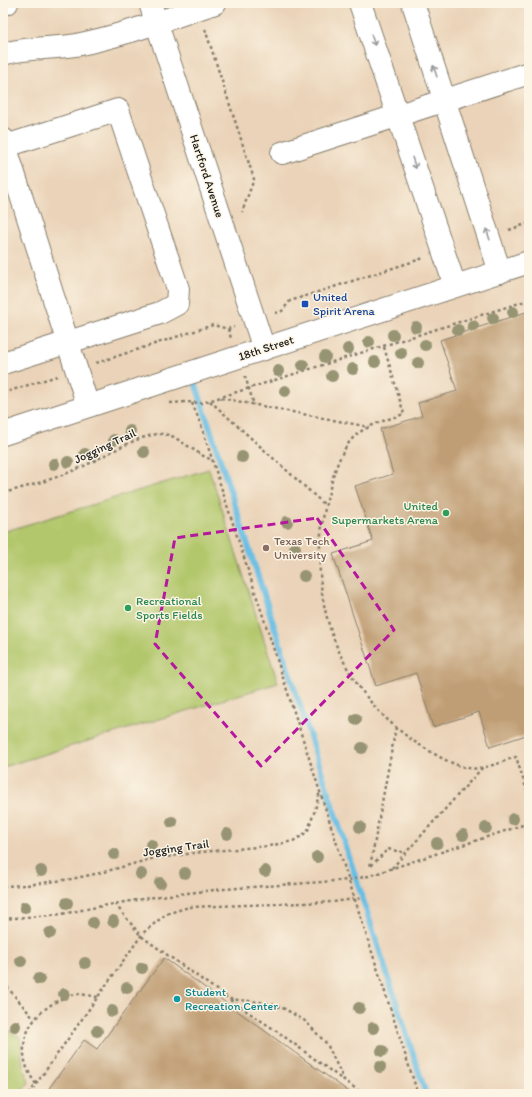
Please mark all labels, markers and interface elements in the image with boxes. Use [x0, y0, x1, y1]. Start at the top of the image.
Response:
one-way arrow [369, 34, 377, 46]
one-way arrow [431, 64, 438, 77]
street label: Hartford Avenue [187, 133, 227, 220]
one-way arrow [411, 157, 418, 170]
one-way arrow [484, 228, 491, 241]
place label: United Spirit Arena [313, 290, 376, 318]
marker: United Spirit Arena [300, 299, 310, 309]
street label: 18th Street [237, 332, 296, 364]
street label: Jogging Trail [72, 425, 139, 466]
place label: United Supermarkets Arena [332, 499, 439, 527]
marker: United Supermarkets Arena [441, 508, 451, 518]
place label: Texas Tech University [274, 534, 330, 562]
marker: Texas Tech University [261, 543, 271, 553]
place label: Recreational Sports Fields [136, 594, 203, 622]
marker: Recreational Sports Fields [123, 603, 133, 613]
street label: Jogging Trail [142, 836, 211, 860]
place label: Student Recreation Center [185, 985, 278, 1013]
marker: Student Recreation Center [172, 994, 182, 1004]

